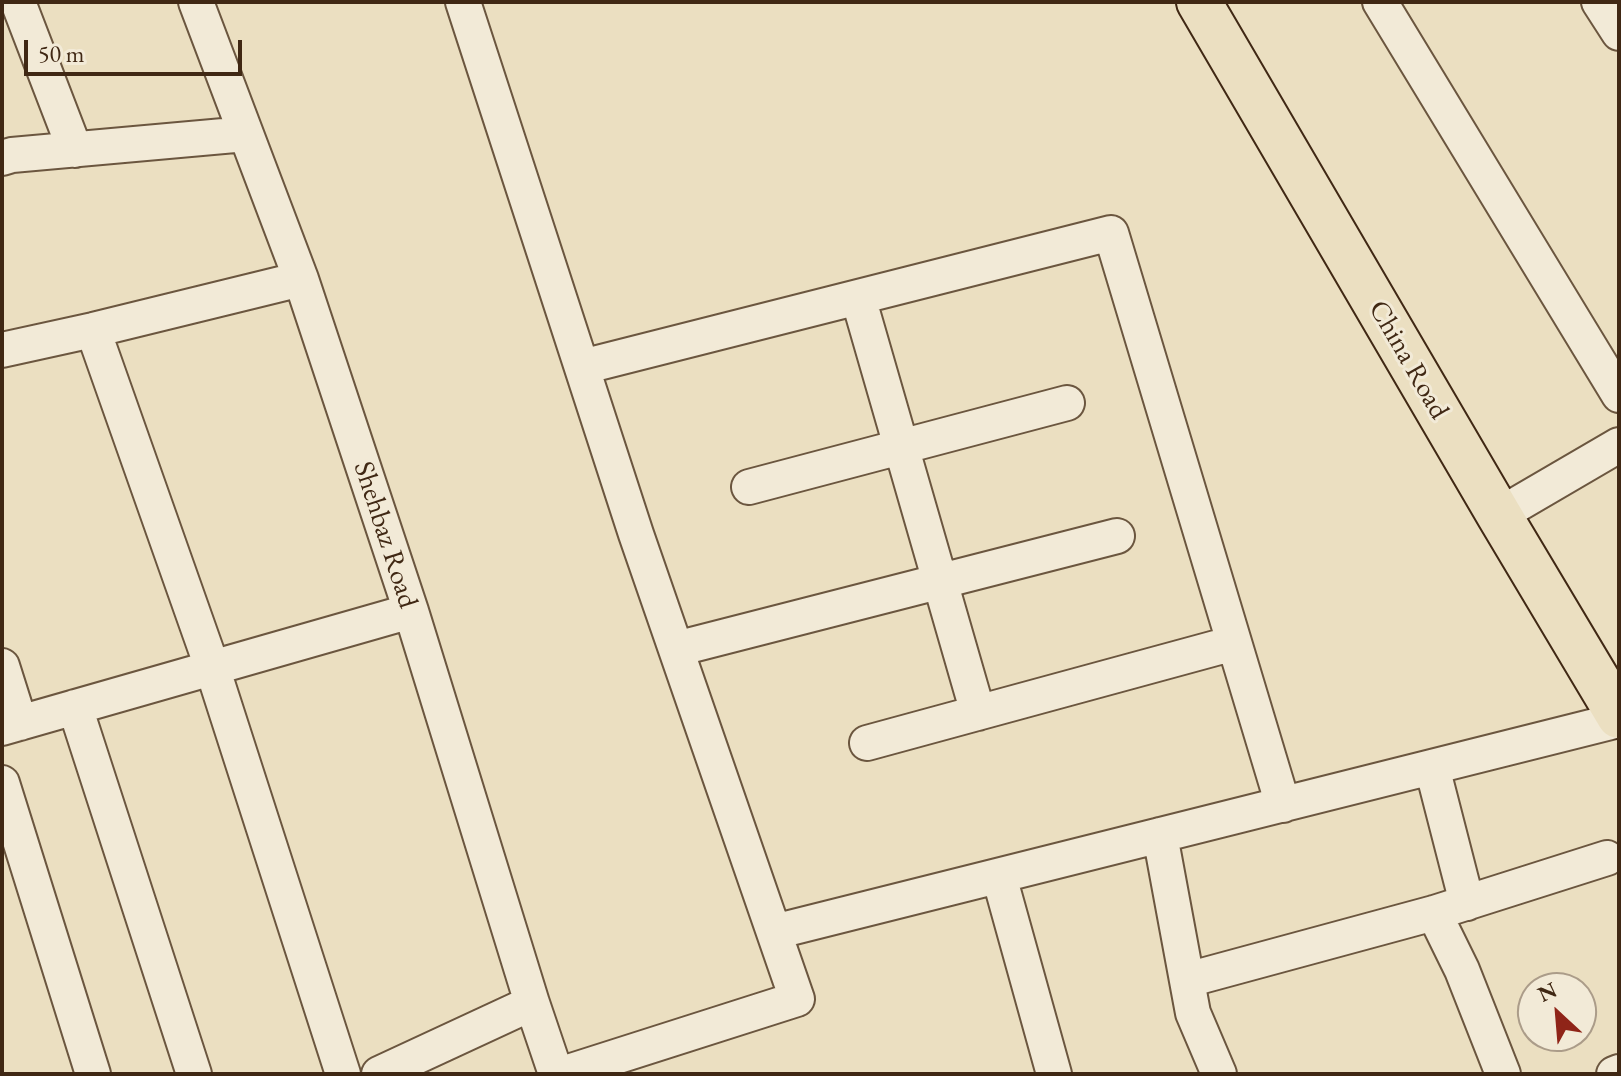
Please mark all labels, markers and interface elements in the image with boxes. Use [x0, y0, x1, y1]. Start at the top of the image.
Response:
scale bar [28, 24, 246, 74]
text: 50 m [38, 38, 85, 69]
street label: China Road [1361, 295, 1455, 425]
street label: Shehbaz Road [346, 458, 424, 612]
north arrow [1517, 972, 1597, 1052]
text: N [1533, 975, 1561, 1009]

